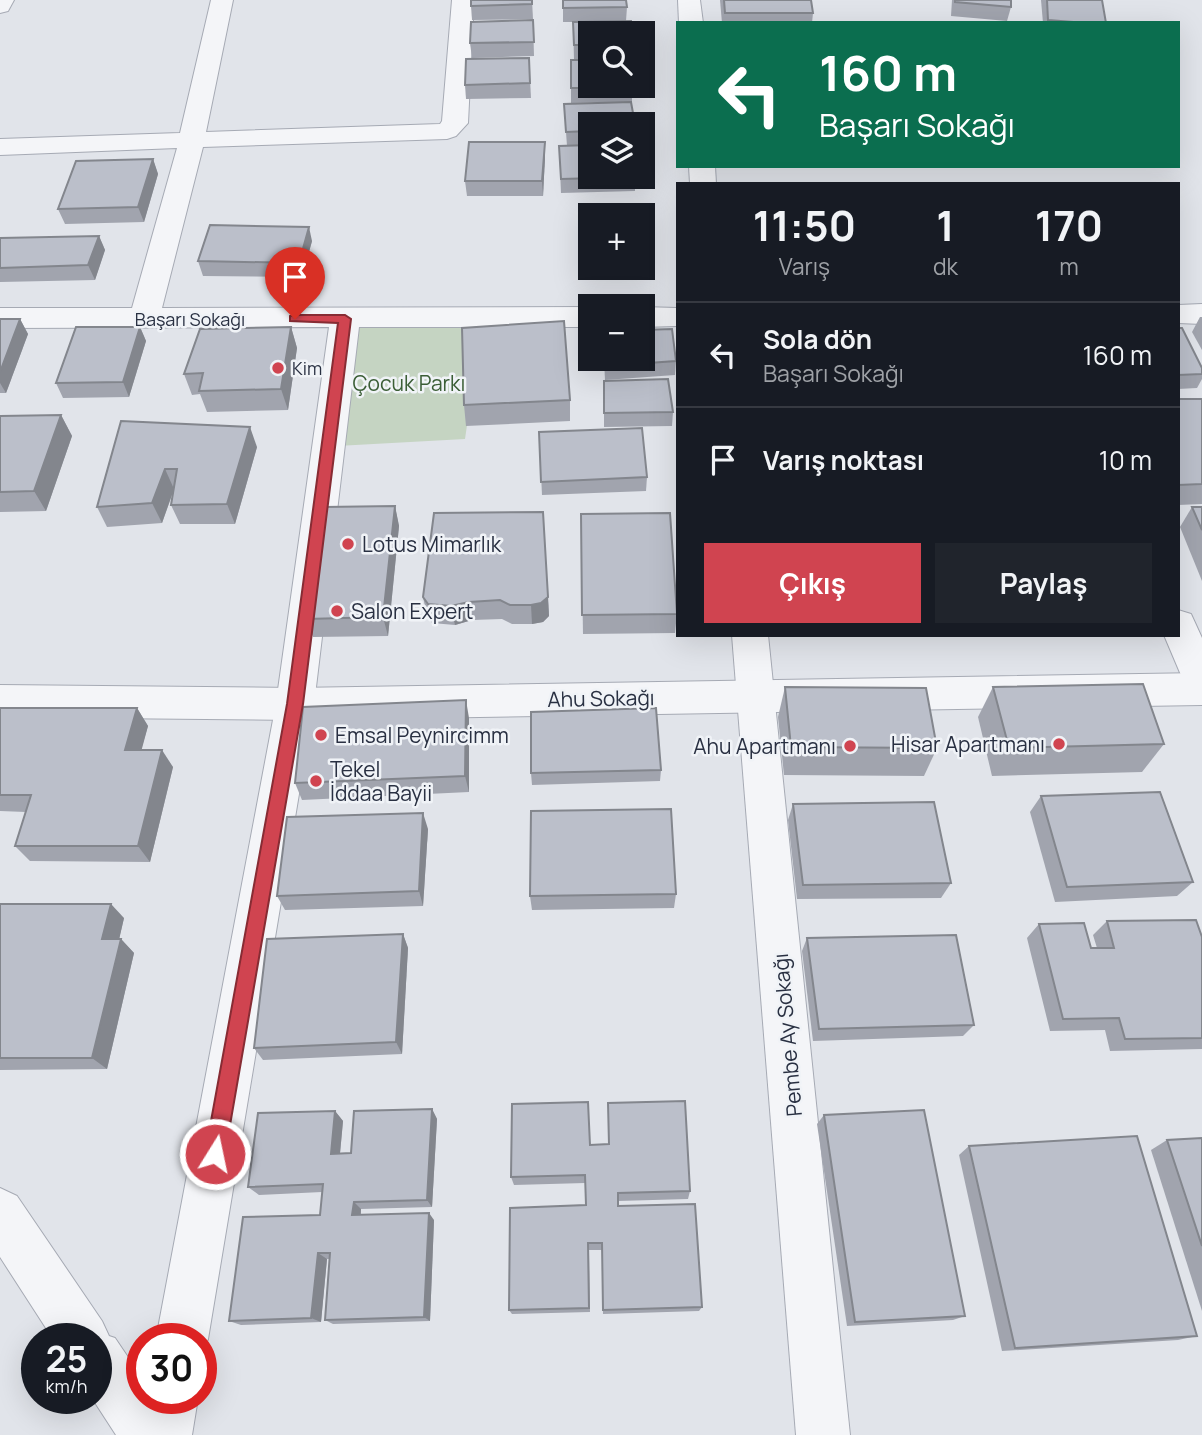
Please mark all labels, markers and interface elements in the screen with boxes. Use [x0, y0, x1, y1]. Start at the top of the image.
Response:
map controls [578, 21, 655, 371]
button: search [578, 21, 655, 98]
text: 160 m [819, 39, 957, 106]
icon: left [704, 49, 795, 140]
text: Başarı Sokağı [819, 103, 1015, 147]
button: layers [578, 112, 655, 189]
text: 11:50 [753, 196, 856, 254]
text: 1 [936, 196, 955, 254]
text: 170 [1035, 196, 1103, 254]
button: + [578, 203, 655, 280]
pin [265, 247, 325, 319]
text: Varış [779, 250, 830, 282]
text: dk [933, 250, 958, 282]
text: m [1059, 250, 1079, 282]
icon: arrive [276, 258, 314, 296]
button: − [578, 294, 655, 371]
street label: Başarı Sokağı [135, 307, 245, 331]
text: Sola dön [763, 321, 872, 357]
icon: left [704, 336, 742, 374]
text: 160 m [1083, 337, 1152, 373]
place label: Kim [292, 356, 322, 380]
text: Başarı Sokağı [763, 357, 904, 389]
marker: Kim [270, 360, 286, 376]
park label: Çocuk Parkı [353, 369, 465, 397]
icon: arrive [704, 441, 742, 479]
text: Varış noktası [763, 442, 924, 478]
text: 10 m [1099, 442, 1152, 478]
place label: Lotus Mimarlık [362, 530, 502, 558]
marker: Lotus Mimarlık [340, 536, 356, 552]
button: Çıkış [704, 543, 921, 623]
button: Paylaş [935, 543, 1152, 623]
place label: Salon Expert [351, 597, 473, 625]
marker: Salon Expert [329, 603, 345, 619]
street label: Ahu Sokağı [547, 683, 655, 713]
place label: Emsal Peynircimm [335, 721, 509, 749]
marker: Emsal Peynircimm [313, 727, 329, 743]
place label: Hisar Apartmanı [891, 730, 1045, 758]
place label: Ahu Apartmanı [693, 732, 836, 760]
marker: Hisar Apartmanı [1051, 736, 1067, 752]
marker: Ahu Apartmanı [842, 738, 858, 754]
place label: Tekel İddaa Bayii [330, 755, 432, 807]
marker: Tekel İddaa Bayii [308, 773, 324, 789]
street label: Pembe Ay Sokağı [766, 952, 808, 1118]
position arrow [178, 1117, 252, 1191]
speed limit sign: 30 [126, 1323, 217, 1414]
text: 25 [46, 1335, 87, 1383]
text: km/h [46, 1374, 87, 1398]

